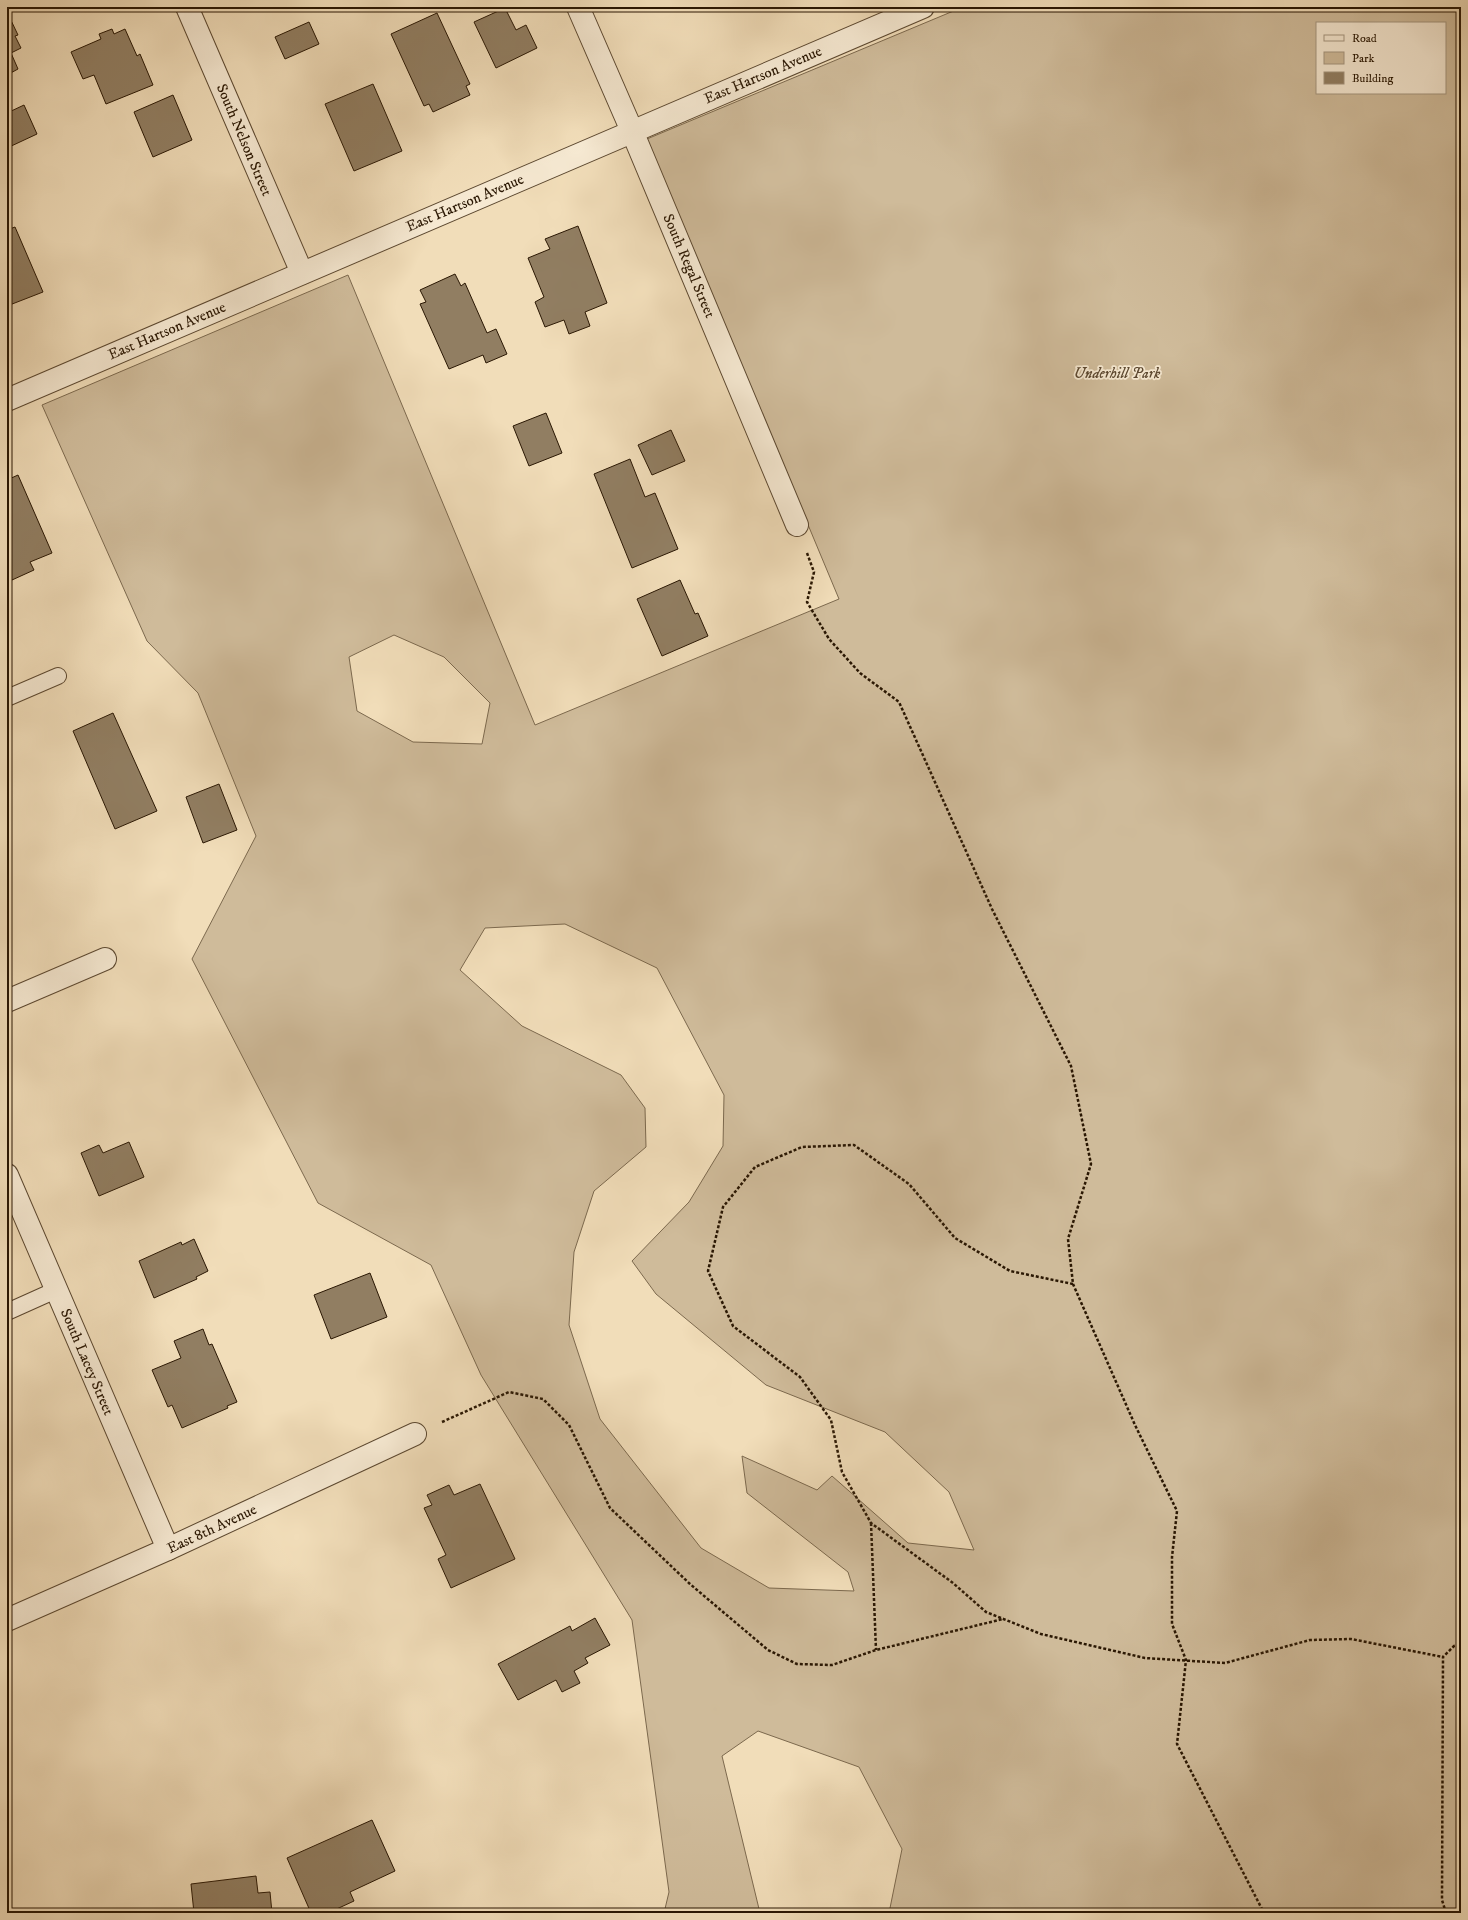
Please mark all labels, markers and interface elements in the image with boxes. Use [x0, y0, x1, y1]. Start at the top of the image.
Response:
legend [1316, 22, 1446, 94]
text: Road [1352, 31, 1377, 46]
street label: East Hartson Avenue [701, 42, 825, 108]
text: Park [1352, 51, 1374, 66]
text: Building [1352, 71, 1393, 86]
street label: South Nelson Street [212, 81, 276, 199]
street label: East Hartson Avenue [403, 170, 527, 236]
street label: South Regal Street [659, 211, 720, 321]
street label: East Hartson Avenue [105, 298, 229, 364]
park label: Underhill Park [1074, 364, 1161, 383]
street label: South Lacey Street [56, 1306, 118, 1418]
street label: East 8th Avenue [164, 1500, 260, 1558]

